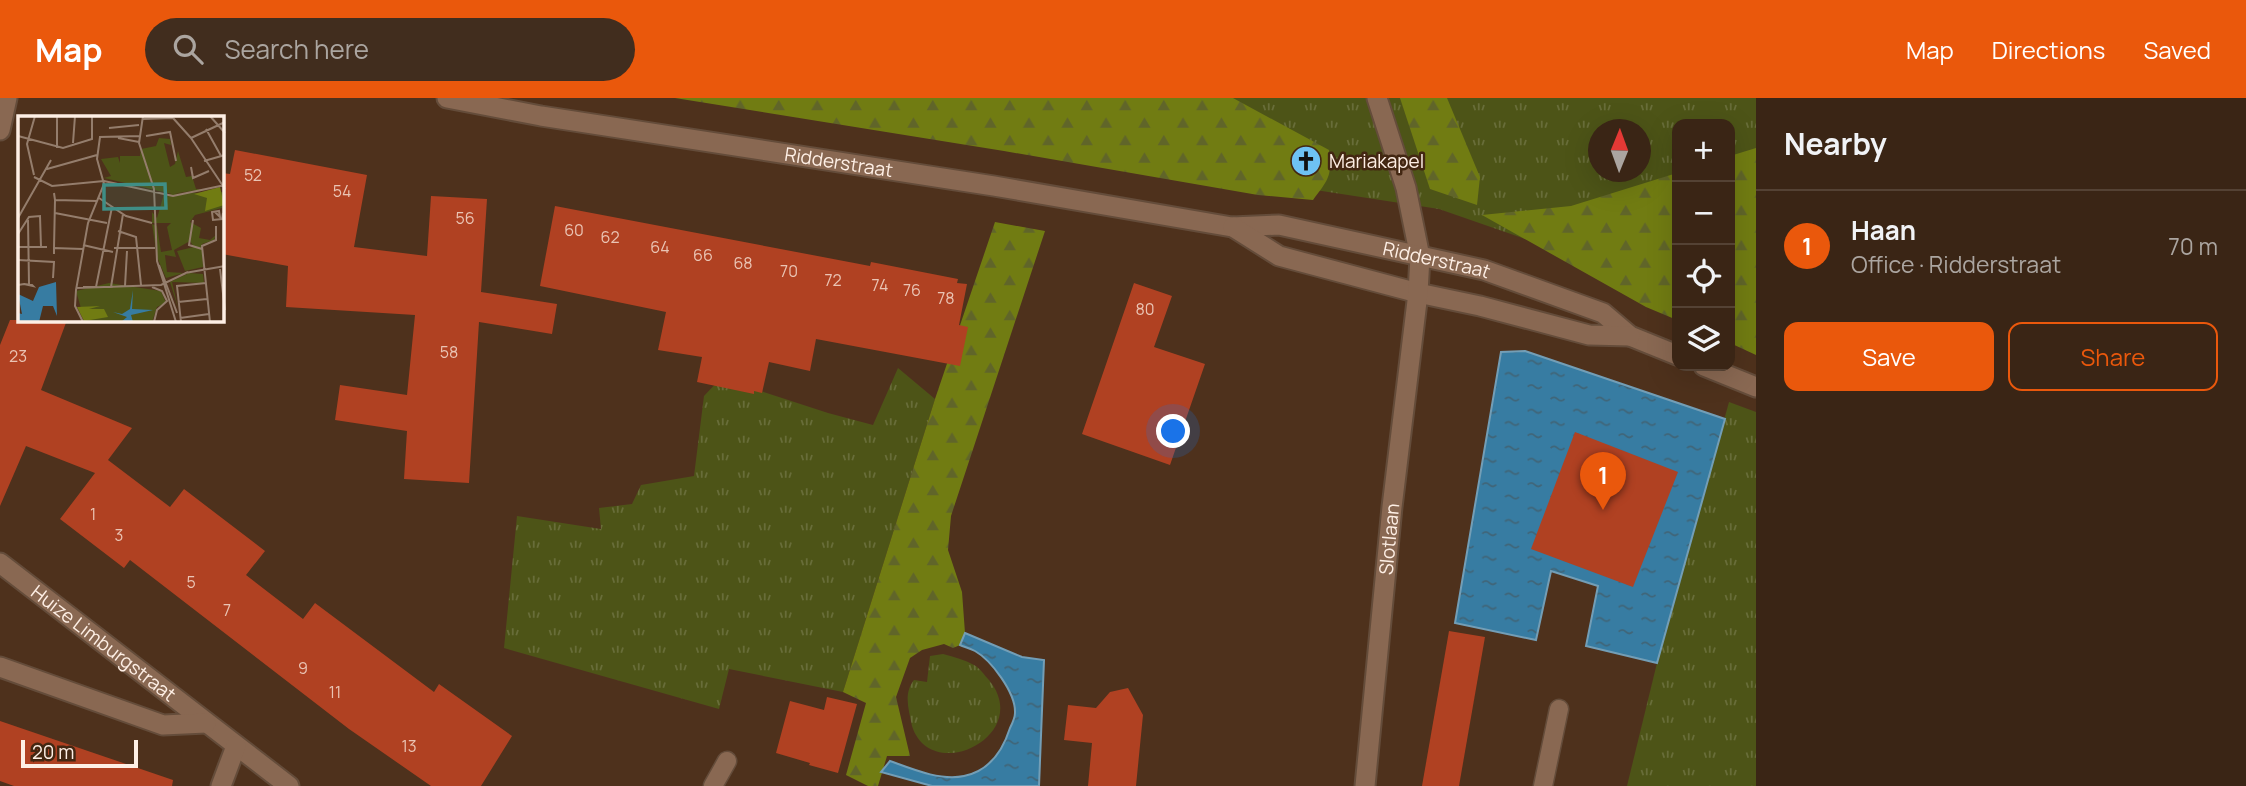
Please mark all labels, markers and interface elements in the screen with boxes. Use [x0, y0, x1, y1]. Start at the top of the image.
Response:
search box [145, 18, 635, 81]
text: Map [35, 27, 103, 72]
icon: search [169, 30, 207, 68]
text: Search here [225, 31, 369, 67]
text: Map [1906, 33, 1954, 66]
text: Directions [1992, 33, 2105, 66]
text: Saved [2143, 33, 2211, 66]
inset map [18, 116, 224, 322]
north arrow [1588, 119, 1651, 182]
map controls [1672, 119, 1735, 371]
button: + [1672, 119, 1735, 182]
text: Nearby [1784, 123, 1887, 164]
street label: Ridderstraat [783, 141, 895, 183]
church icon: Mariakapel [1289, 144, 1323, 178]
place label: Mariakapel [1329, 148, 1424, 174]
house number: 52 [244, 164, 262, 186]
house number: 54 [333, 180, 351, 202]
button: − [1672, 182, 1735, 245]
house number: 56 [455, 207, 475, 229]
text: Haan [1851, 212, 1916, 248]
house number: 60 [564, 219, 584, 241]
house number: 62 [600, 226, 620, 248]
text: 1 [1802, 230, 1812, 262]
text: 70 m [2168, 230, 2218, 262]
street label: Ridderstraat [1380, 235, 1494, 284]
house number: 64 [650, 236, 670, 258]
house number: 66 [693, 244, 713, 266]
button: locate [1672, 245, 1735, 308]
text: Office · Ridderstraat [1851, 248, 2061, 280]
house number: 68 [733, 252, 753, 274]
house number: 70 [780, 260, 798, 282]
house number: 72 [824, 269, 842, 291]
house number: 74 [872, 274, 888, 296]
house number: 76 [903, 279, 921, 301]
house number: 78 [937, 287, 955, 309]
house number: 80 [1135, 298, 1155, 320]
button: layers [1672, 308, 1735, 371]
button: Save [1784, 322, 1994, 391]
button: Share [2008, 322, 2218, 391]
house number: 58 [440, 341, 458, 363]
house number: 23 [9, 345, 27, 367]
your location [1156, 414, 1190, 448]
pin: 1 [1580, 452, 1626, 510]
street label: Slotlaan [1372, 502, 1405, 576]
house number: 1 [90, 503, 96, 525]
house number: 3 [115, 524, 123, 546]
house number: 5 [186, 571, 196, 593]
street label: Huize Limburgstraat [26, 579, 181, 707]
house number: 7 [223, 599, 231, 621]
house number: 9 [298, 657, 308, 679]
house number: 11 [329, 681, 341, 703]
house number: 13 [401, 735, 417, 757]
scale bar [21, 737, 138, 769]
text: 20 m [32, 739, 74, 765]

